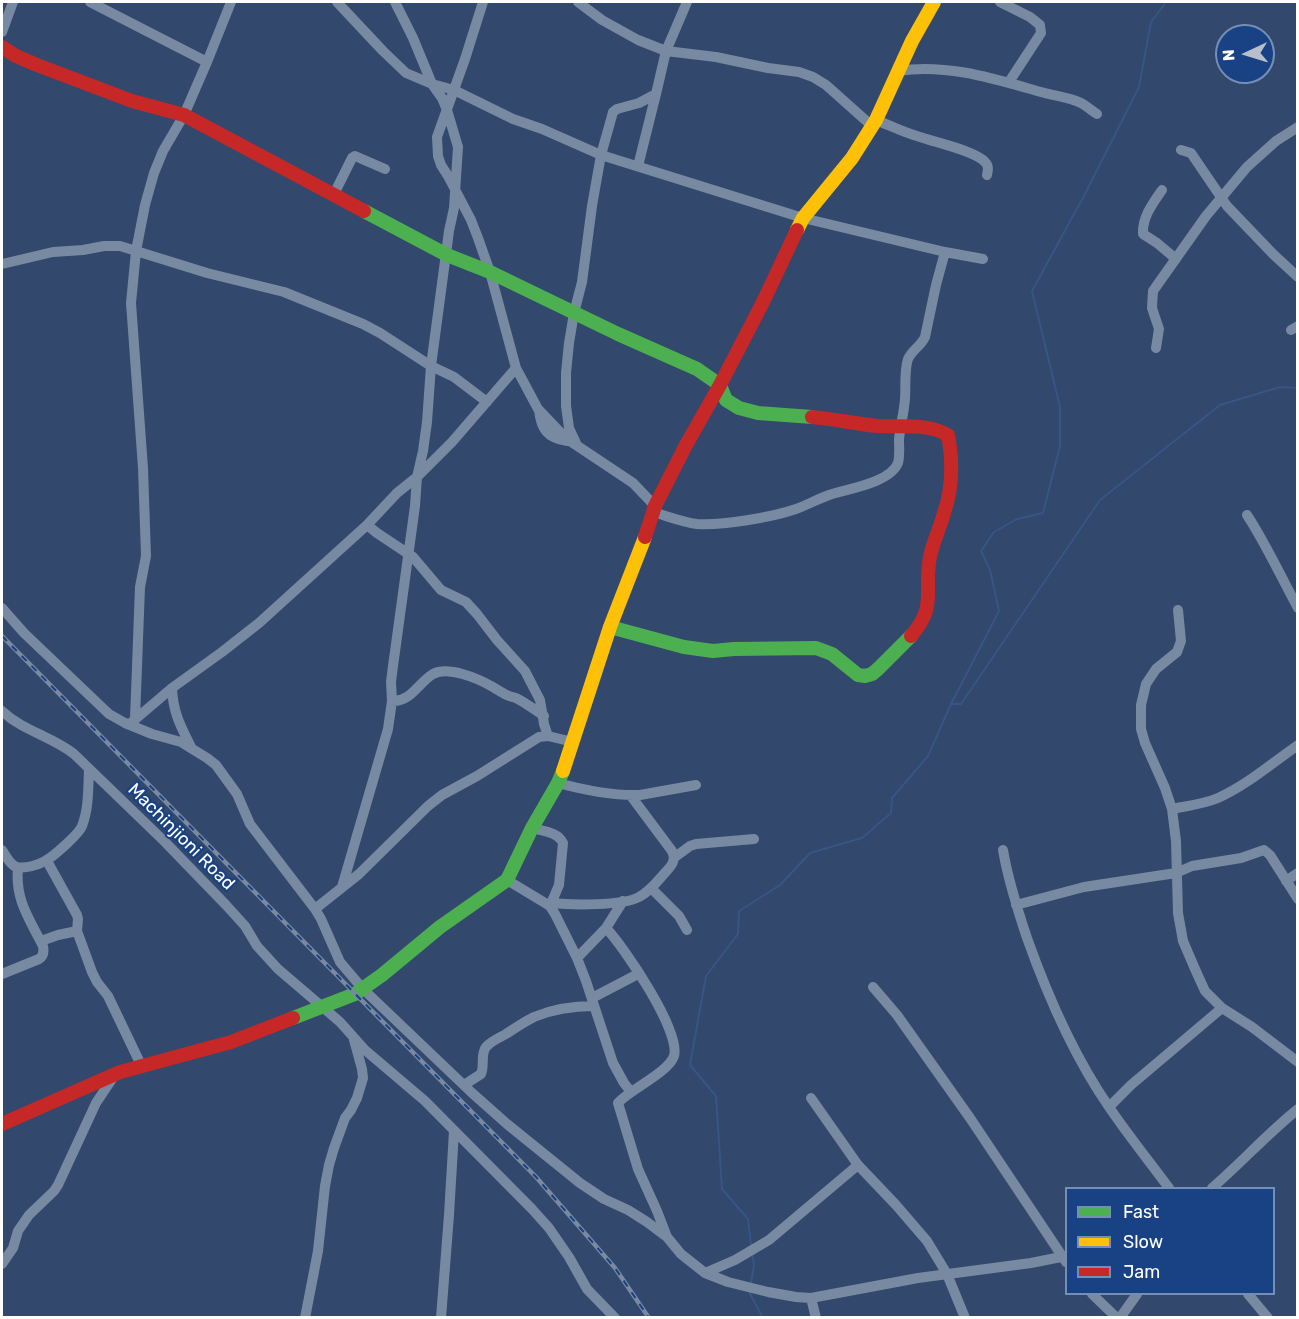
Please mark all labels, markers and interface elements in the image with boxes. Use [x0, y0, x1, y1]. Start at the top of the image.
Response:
north arrow [1215, 24, 1275, 84]
text: N [1219, 49, 1238, 62]
street label: Machinjioni Road [123, 779, 239, 895]
legend [1065, 1187, 1275, 1295]
text: Fast [1123, 1201, 1159, 1223]
text: Slow [1123, 1231, 1163, 1253]
text: Jam [1123, 1261, 1160, 1283]

